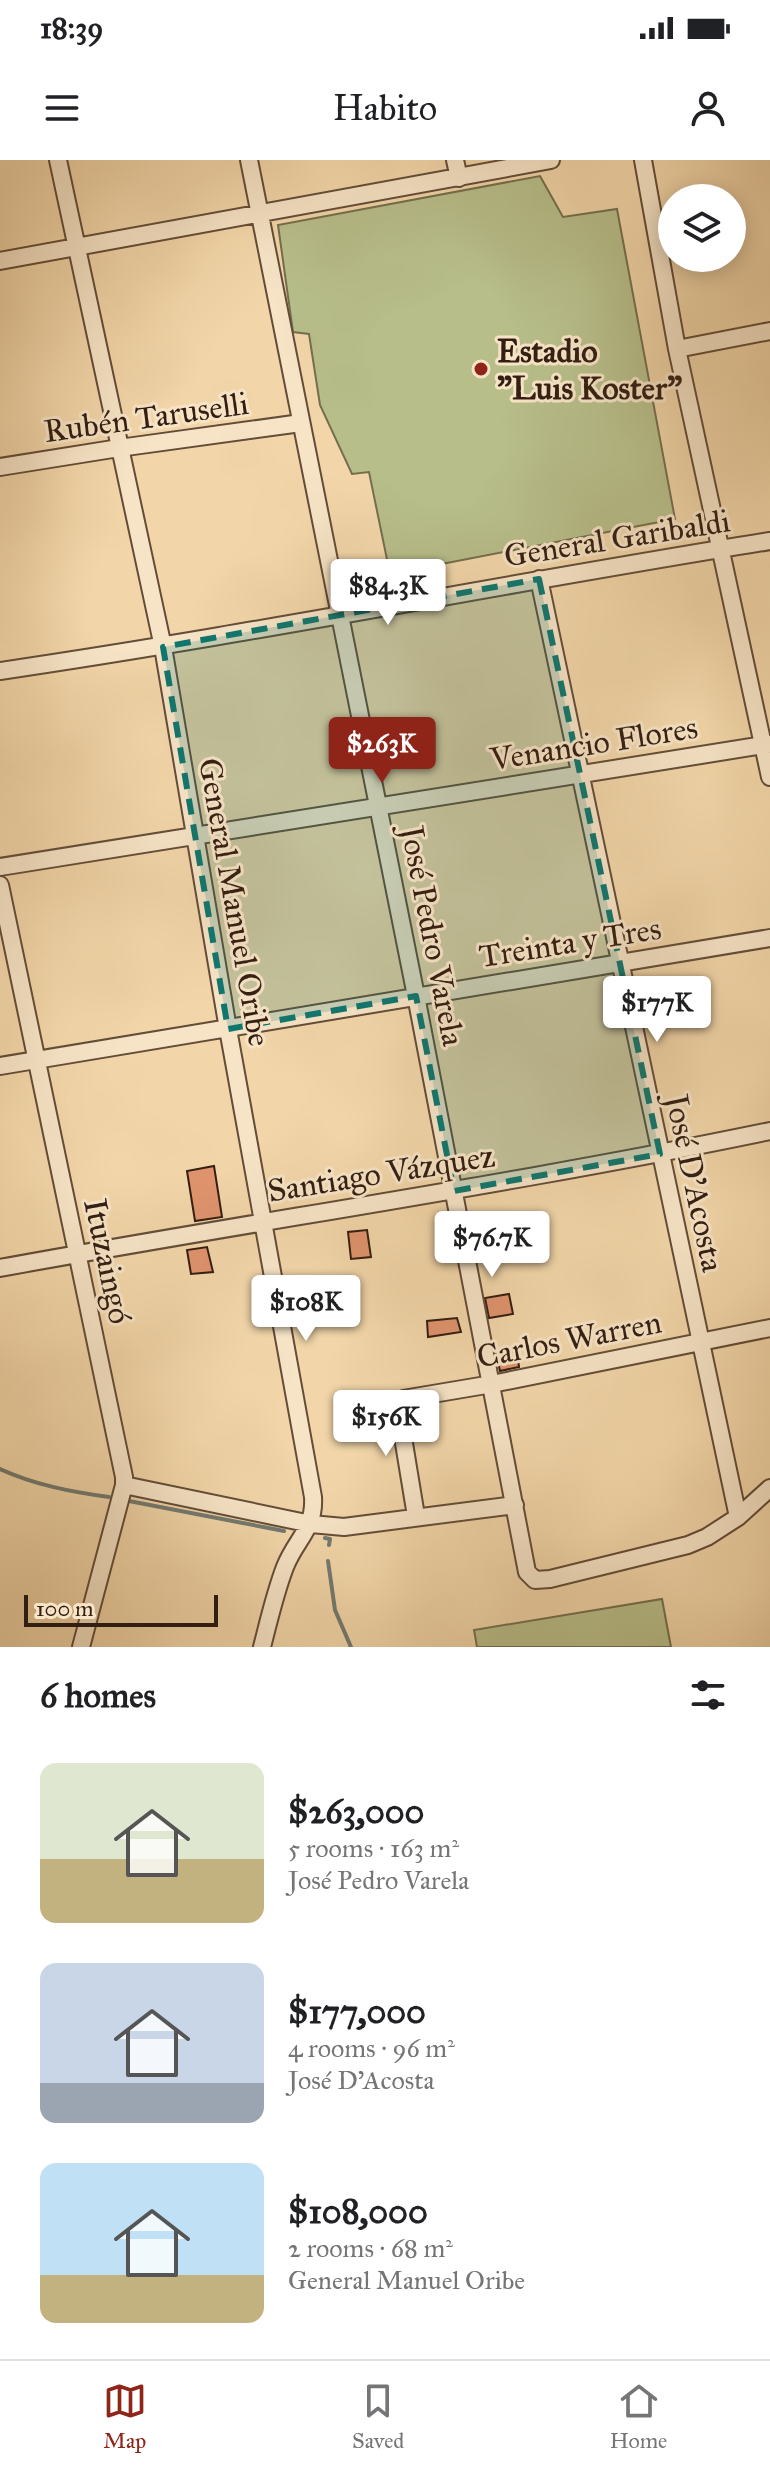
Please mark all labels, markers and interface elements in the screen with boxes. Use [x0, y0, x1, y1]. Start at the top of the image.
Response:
text: 18:39 [40, 10, 103, 46]
icon: menu [40, 86, 84, 130]
text: Habito [333, 86, 437, 130]
icon: person [686, 86, 730, 130]
map controls [658, 184, 746, 272]
button: layers [658, 184, 746, 272]
place label: Estadio "Luis Koster" [497, 332, 682, 408]
marker: Estadio "Luis Koster" [472, 360, 490, 378]
street label: Rubén Taruselli [41, 384, 251, 451]
street label: General Garibaldi [501, 501, 733, 576]
pin: $84.3K [323, 559, 453, 627]
text: $84.3K [349, 569, 427, 601]
street label: Venancio Flores [487, 708, 701, 779]
pin: $263K [326, 717, 438, 785]
text: $263K [347, 727, 417, 759]
street label: General Manuel Oribe [190, 755, 279, 1049]
street label: José Pedro Varela [392, 820, 473, 1050]
street label: Treinta y Tres [476, 909, 664, 976]
pin: $177K [601, 976, 713, 1044]
text: $177K [621, 986, 693, 1018]
street label: José D'Acosta [656, 1088, 732, 1276]
street label: Santiago Vázquez [265, 1136, 498, 1211]
street label: Ituzaingó [75, 1195, 140, 1327]
pin: $76.7K [427, 1211, 557, 1279]
text: $76.7K [453, 1221, 531, 1253]
pin: $108K [250, 1275, 362, 1343]
text: $108K [269, 1285, 343, 1317]
street label: Carlos Warren [473, 1302, 665, 1377]
pin: $156K [330, 1390, 442, 1458]
text: $156K [351, 1400, 421, 1432]
scale bar [24, 1591, 218, 1627]
text: 100 m [36, 1595, 93, 1622]
icon: filters [686, 1673, 730, 1717]
text: 6 homes [40, 1675, 156, 1716]
text: $263,000 [288, 1791, 424, 1832]
icon: home [104, 1795, 200, 1891]
text: 5 rooms · 163 m² [288, 1832, 459, 1864]
text: José Pedro Varela [288, 1864, 469, 1896]
text: $177,000 [288, 1991, 426, 2032]
icon: home [104, 1995, 200, 2091]
text: 4 rooms · 96 m² [288, 2032, 455, 2064]
text: José D'Acosta [288, 2064, 434, 2096]
text: $108,000 [288, 2191, 428, 2232]
icon: home [104, 2195, 200, 2291]
text: 2 rooms · 68 m² [288, 2232, 453, 2264]
text: General Manuel Oribe [288, 2264, 525, 2296]
tab: Map [103, 2379, 147, 2454]
tab: Saved [352, 2379, 404, 2454]
tab: Home [610, 2379, 667, 2454]

